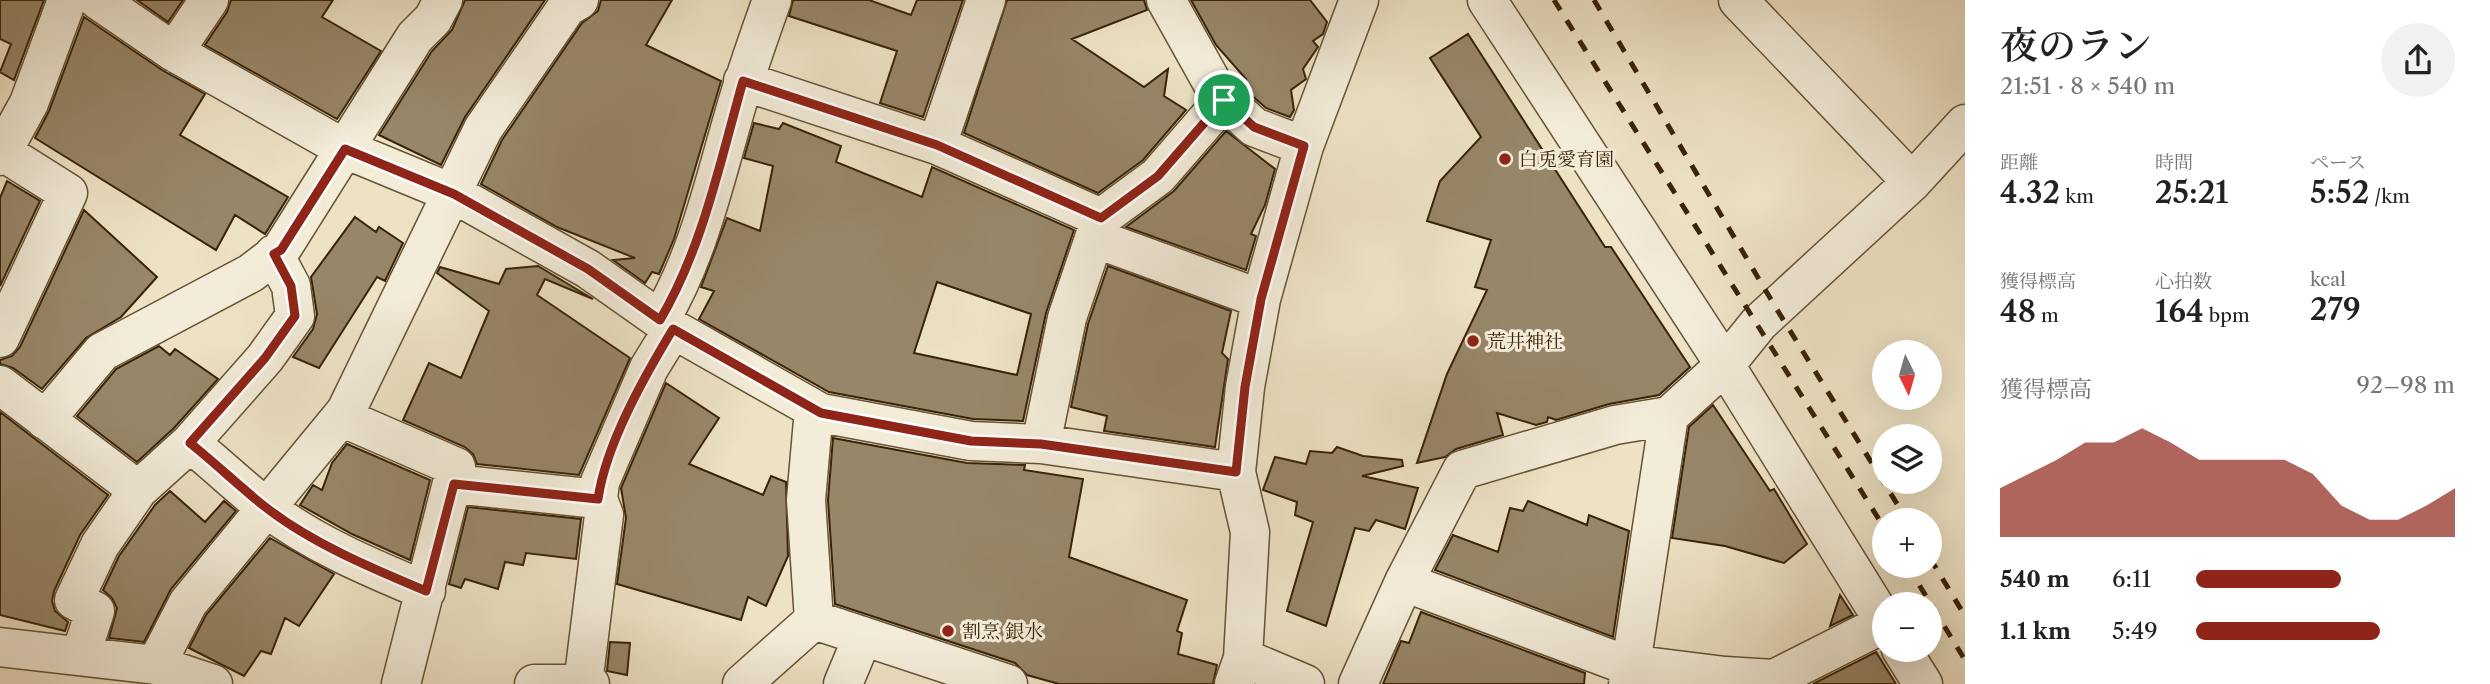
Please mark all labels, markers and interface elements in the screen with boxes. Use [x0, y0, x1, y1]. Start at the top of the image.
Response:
text: 夜のラン [2000, 22, 2152, 69]
button: share [2381, 23, 2455, 97]
pin [1194, 70, 1254, 130]
text: 21:51 · 8 × 540 m [2000, 72, 2175, 100]
icon: arrive [1205, 81, 1243, 119]
place label: 白兎愛育園 [1519, 148, 1614, 171]
marker: 白兎愛育園 [1497, 151, 1513, 167]
text: 距離 [2000, 151, 2038, 174]
text: 時間 [2155, 151, 2193, 174]
text: ペース [2310, 151, 2366, 174]
text: 4.32 [2000, 174, 2060, 211]
text: 25:21 [2155, 174, 2229, 211]
text: 5:52 [2310, 174, 2369, 211]
text: km [2060, 185, 2094, 208]
text: /km [2369, 185, 2410, 208]
text: kcal [2310, 268, 2346, 291]
text: 獲得標高 [2000, 270, 2076, 293]
text: 心拍数 [2155, 270, 2212, 293]
text: 279 [2310, 291, 2361, 328]
text: 48 [2000, 293, 2036, 330]
text: 164 [2155, 293, 2204, 330]
text: m [2036, 304, 2059, 327]
text: bpm [2204, 304, 2250, 327]
place label: 荒井神社 [1487, 330, 1563, 353]
marker: 荒井神社 [1465, 333, 1481, 349]
north arrow [1872, 340, 1942, 410]
map controls [1872, 340, 1942, 662]
text: 92–98 m [2357, 371, 2455, 399]
text: 獲得標高 [2000, 375, 2092, 403]
button: layers [1872, 424, 1942, 494]
button: + [1872, 508, 1942, 578]
text: 540 m [2000, 565, 2070, 593]
text: 6:11 [2112, 565, 2151, 593]
button: − [1872, 592, 1942, 662]
text: 1.1 km [2000, 617, 2071, 645]
text: 5:49 [2112, 617, 2158, 645]
place label: 割烹 銀水 [962, 620, 1043, 643]
marker: 割烹 銀水 [940, 623, 956, 639]

